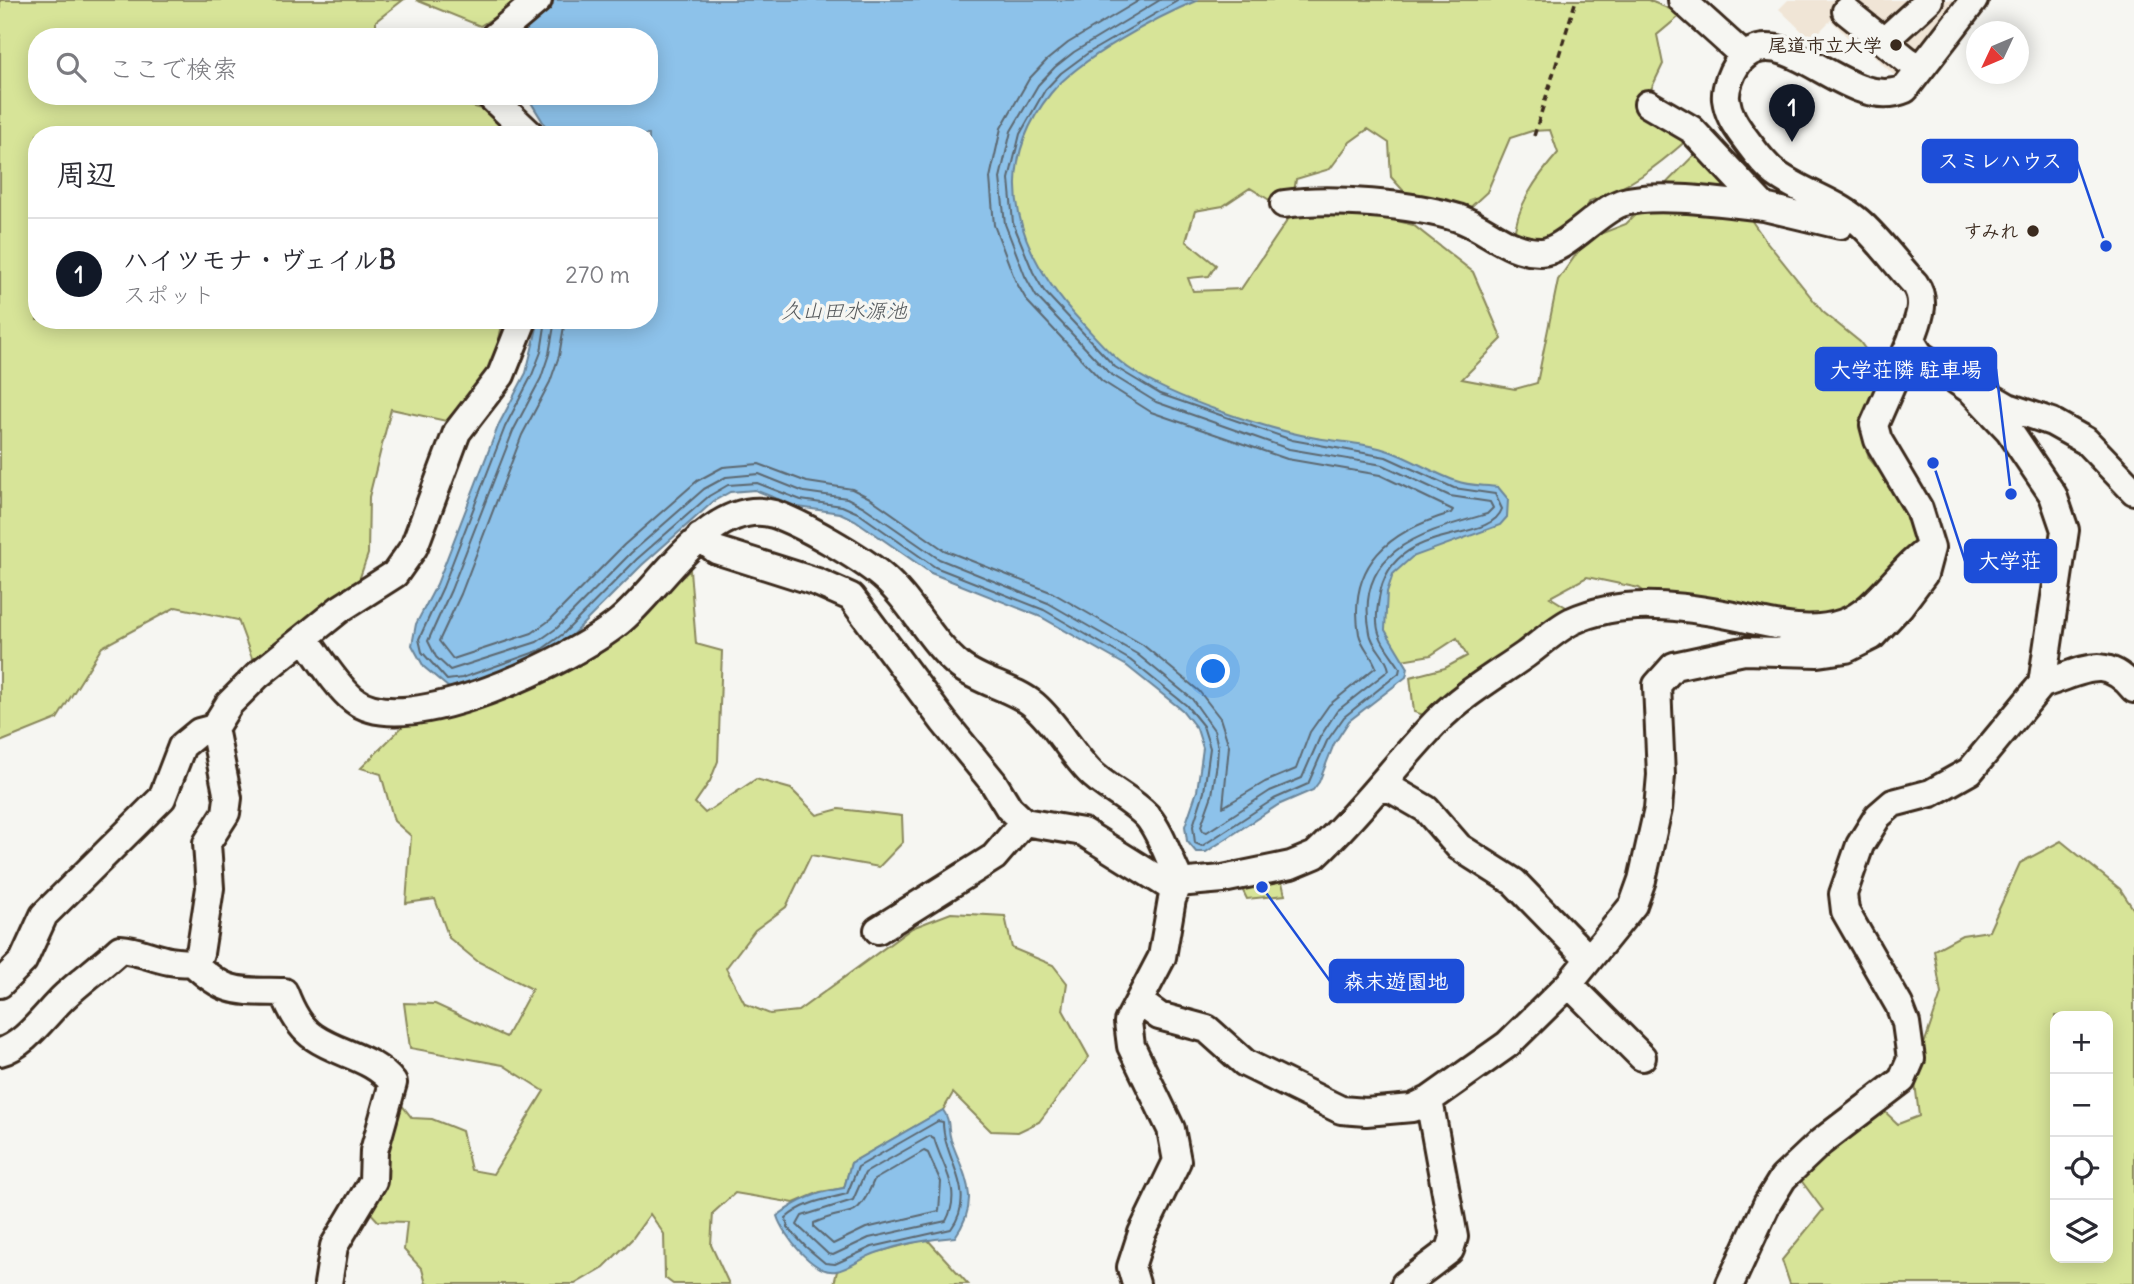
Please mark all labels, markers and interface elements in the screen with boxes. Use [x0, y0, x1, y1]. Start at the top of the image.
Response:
north arrow [1966, 21, 2029, 84]
search box [28, 28, 658, 105]
place label: 尾道市立大学 [1768, 33, 1882, 57]
marker: 尾道市立大学 [1888, 37, 1904, 53]
icon: search [52, 48, 90, 86]
text: ここで検索 [108, 52, 238, 85]
pin: 1 [1769, 84, 1815, 142]
callout: スミレハウス [1923, 140, 2077, 182]
text: スミレハウス [1938, 147, 2062, 174]
text: 周辺 [56, 155, 116, 193]
place label: すみれ [1964, 219, 2019, 243]
marker: すみれ [2025, 223, 2041, 239]
text: ハイツモナ・ヴェイルB [123, 243, 396, 276]
text: 1 [74, 260, 84, 289]
text: 270 m [565, 260, 630, 289]
text: スポット [123, 280, 215, 309]
water label: 久山田水源池 [781, 297, 908, 324]
callout: 大学荘隣 駐車場 [1816, 348, 1996, 390]
text: 大学荘隣 駐車場 [1830, 356, 1982, 383]
callout: 大学荘 [1965, 540, 2056, 582]
text: 大学荘 [1979, 547, 2042, 574]
your location [1196, 654, 1230, 688]
callout: 森末遊園地 [1330, 960, 1463, 1002]
text: 森末遊園地 [1344, 968, 1449, 995]
map controls [2050, 1011, 2113, 1263]
button: + [2050, 1011, 2113, 1074]
button: − [2050, 1074, 2113, 1137]
button: locate [2050, 1137, 2113, 1200]
button: layers [2050, 1200, 2113, 1263]

